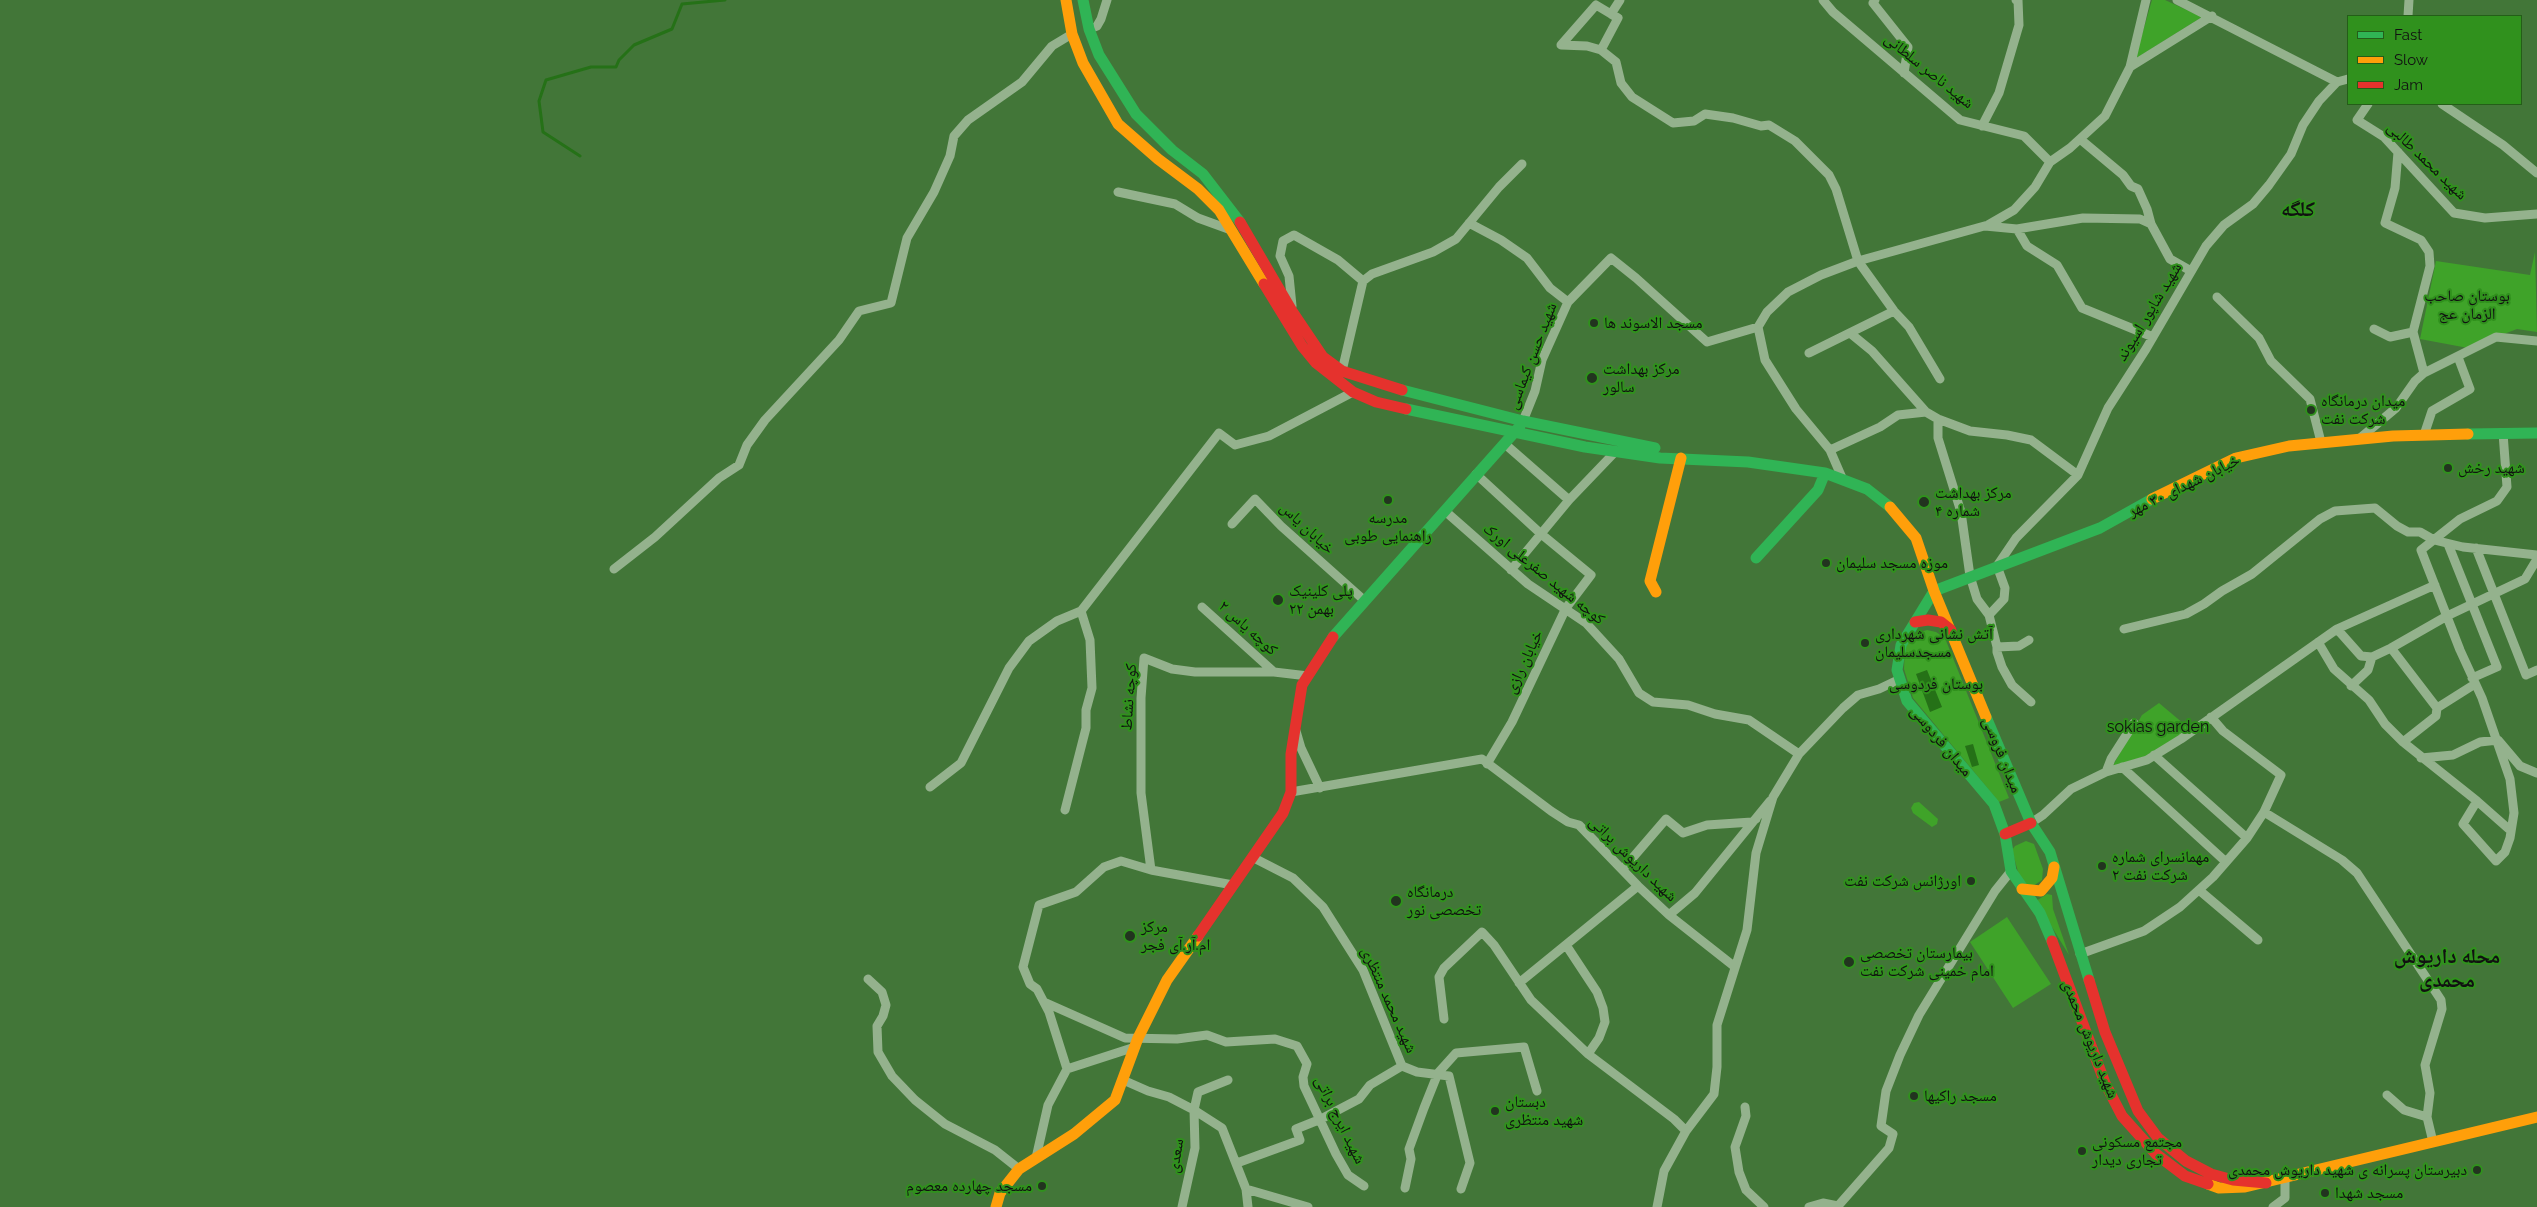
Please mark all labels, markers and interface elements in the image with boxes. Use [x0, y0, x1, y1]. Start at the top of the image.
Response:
legend [2347, 15, 2522, 105]
text: Fast [2394, 26, 2422, 44]
street label: شهید ناصر سلطانی [1880, 29, 1978, 113]
text: Slow [2394, 51, 2428, 69]
text: Jam [2394, 76, 2423, 94]
street label: شهید محمد طالبی [2383, 118, 2471, 204]
district label: کلگه [2281, 197, 2315, 223]
street label: شهید شاپور اسیوند [2112, 259, 2186, 365]
park label: بوستان صاحب الزمان عج [2424, 286, 2510, 324]
street label: شهید حسن کیماسی [1503, 300, 1561, 412]
place label: مسجد الاسوند ها [1604, 313, 1703, 333]
marker: مسجد الاسوند ها [1588, 317, 1600, 329]
place label: مرکز بهداشت سالور [1603, 359, 1679, 397]
marker: مرکز بهداشت سالور [1585, 371, 1599, 385]
place label: میدان درمانگاه شرکت نفت [2321, 391, 2405, 429]
marker: میدان درمانگاه شرکت نفت [2305, 404, 2317, 416]
street label: خیابان شهدای ۳۰ مهر [2125, 451, 2243, 521]
place label: شهید رخش [2458, 458, 2525, 478]
marker: شهید رخش [2442, 462, 2454, 474]
place label: مرکز بهداشت شماره ۴ [1935, 483, 2011, 521]
marker: مدرسه راهنمایی طوبی [1382, 494, 1394, 506]
marker: مرکز بهداشت شماره ۴ [1917, 495, 1931, 509]
street label: خیابان یاس [1276, 498, 1338, 558]
place label: مدرسه راهنمایی طوبی [1344, 508, 1432, 546]
street label: کوچه شهید صفرعلی اورک [1479, 519, 1609, 629]
place label: موزه مسجد سلیمان [1836, 553, 1948, 573]
marker: موزه مسجد سلیمان [1820, 557, 1832, 569]
place label: پلی کلینیک ۲۲ بهمن [1289, 581, 1353, 619]
marker: پلی کلینیک ۲۲ بهمن [1271, 593, 1285, 607]
street label: کوچه یاس ۲ [1215, 597, 1281, 659]
place label: آتش نشانی شهرداری مسجدسلیمان [1875, 624, 1993, 662]
street label: خیابان رازی [1501, 627, 1547, 697]
marker: آتش نشانی شهرداری مسجدسلیمان [1859, 637, 1871, 649]
street label: کوچه نشاط [1117, 663, 1141, 731]
park label: بوستان فردوسی [1889, 674, 1983, 694]
street label: میدان فردوسی [1906, 702, 1976, 780]
street label: میدان فروسی [1978, 714, 2026, 796]
park label: sokias garden [2107, 717, 2209, 737]
street label: شهید داریوش براتی [1585, 812, 1681, 906]
place label: مهمانسرای شماره ۲ شرکت نفت [2112, 847, 2209, 885]
marker: مهمانسرای شماره ۲ شرکت نفت [2096, 860, 2108, 872]
place label: اورژانس شرکت نفت [1844, 871, 1961, 891]
marker: اورژانس شرکت نفت [1965, 875, 1977, 887]
place label: درمانگاه تخصصی نور [1407, 882, 1481, 920]
marker: درمانگاه تخصصی نور [1389, 894, 1403, 908]
place label: مرکز ام.آر.آی فجر [1141, 917, 1210, 955]
marker: مرکز ام.آر.آی فجر [1123, 929, 1137, 943]
place label: بیمارستان تخصصی امام خمینی شرکت نفت [1860, 943, 1994, 981]
street label: شهید محمد منتظری [1357, 944, 1421, 1056]
district label: محله داریوش محمدی [2394, 944, 2500, 994]
marker: بیمارستان تخصصی امام خمینی شرکت نفت [1842, 955, 1856, 969]
street label: شهید داریوش محمدی [2058, 977, 2122, 1101]
street label: شهید ایرج براتی [1311, 1073, 1369, 1167]
place label: مسجد راکیها [1924, 1086, 1997, 1106]
marker: مسجد راکیها [1908, 1090, 1920, 1102]
place label: دبستان شهید منتظری [1505, 1092, 1583, 1130]
marker: دبستان شهید منتظری [1489, 1105, 1501, 1117]
place label: مجتمع مسکونی تجاری دیدار [2092, 1132, 2182, 1170]
street label: سعدی [1164, 1137, 1188, 1175]
marker: مجتمع مسکونی تجاری دیدار [2076, 1145, 2088, 1157]
place label: دبیرستان پسرانه ی شهید داریوش محمدی [2228, 1160, 2467, 1180]
marker: دبیرستان پسرانه ی شهید داریوش محمدی [2471, 1164, 2483, 1176]
place label: مسجد چهارده معصوم [906, 1176, 1032, 1196]
marker: مسجد چهارده معصوم [1036, 1180, 1048, 1192]
place label: مسجد شهدا [2335, 1183, 2403, 1203]
marker: مسجد شهدا [2319, 1187, 2331, 1199]

